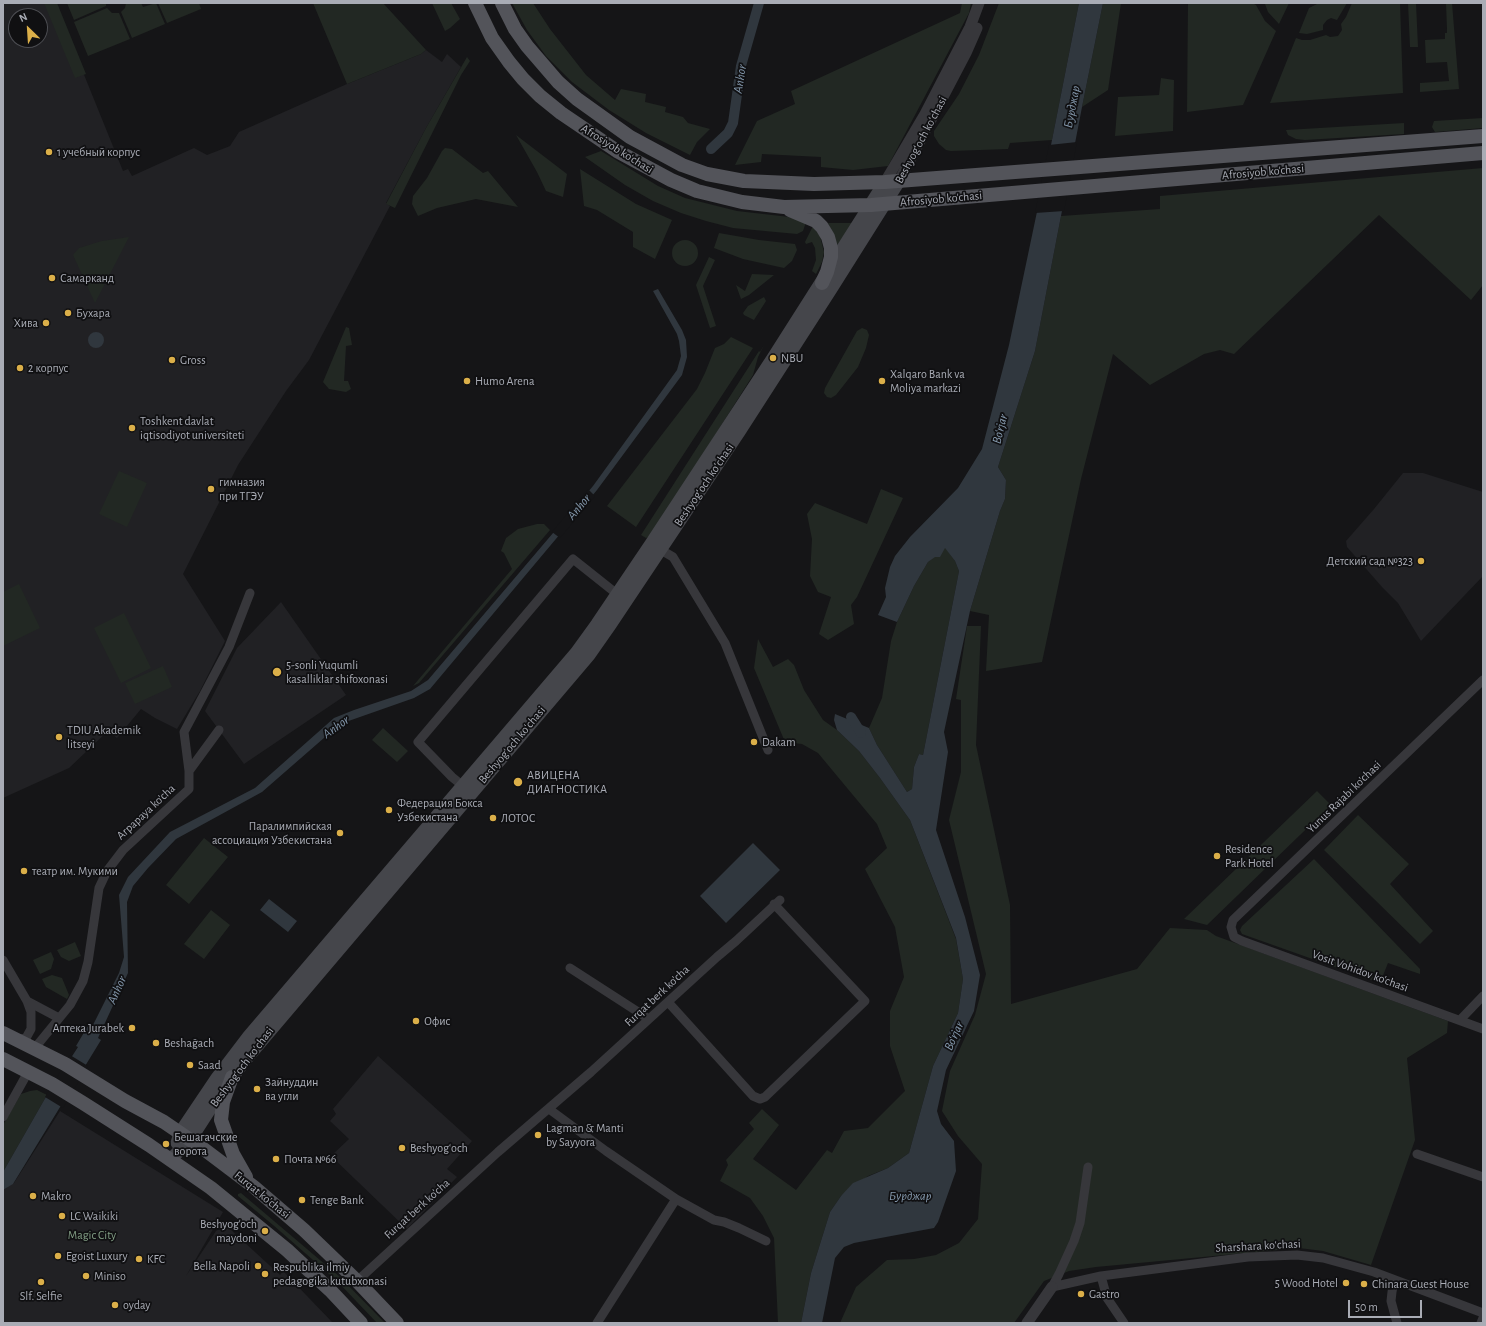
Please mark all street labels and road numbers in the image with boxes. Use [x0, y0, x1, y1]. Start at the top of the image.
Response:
street label: Beshyogʻoch koʻchasi [892, 94, 950, 186]
street label: Afrosiyob ko'chasi [578, 121, 656, 177]
street label: Afrosiyob ko'chasi [1221, 161, 1305, 183]
street label: Afrosiyob ko'chasi [899, 188, 983, 210]
street label: Beshyogʻoch koʻchasi [671, 441, 737, 529]
street label: Beshyogʻoch koʻchasi [475, 703, 549, 787]
street label: Yunus Rajabi ko'chasi [1304, 758, 1384, 836]
street label: Arpapaya ko'cha [114, 781, 178, 843]
street label: Vosit Vohidov ko'chasi [1310, 947, 1410, 995]
street label: Furqat berk ko'cha [622, 962, 692, 1030]
street label: Beshyogʻoch koʻchasi [207, 1024, 277, 1110]
street label: Furqat ko'chasi [231, 1168, 293, 1222]
street label: Furqat berk ko'cha [381, 1176, 453, 1242]
street label: Sharshara koʻchasi [1215, 1237, 1301, 1255]

